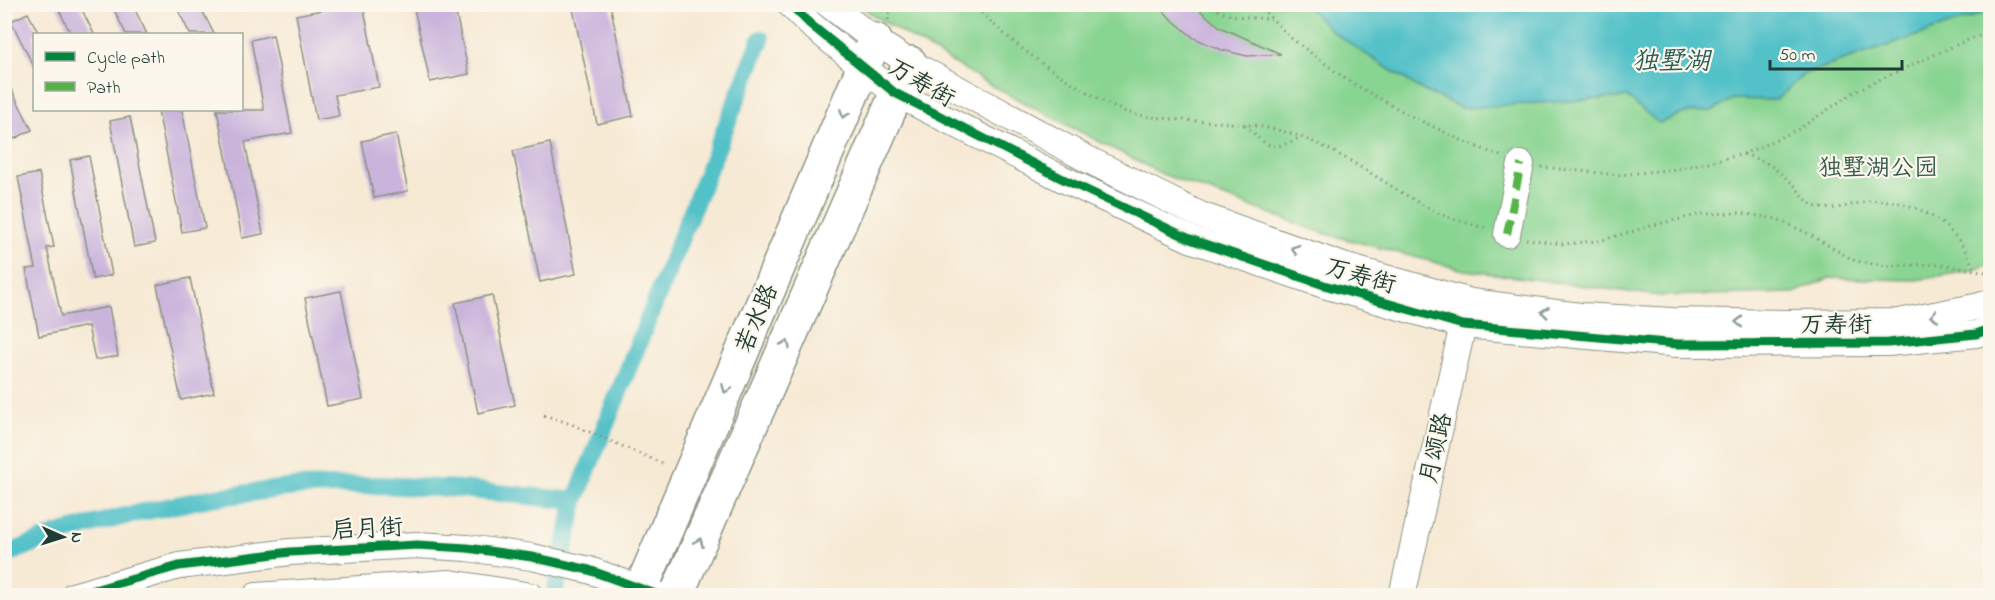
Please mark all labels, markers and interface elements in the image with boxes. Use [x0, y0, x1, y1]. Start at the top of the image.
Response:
legend [33, 33, 243, 111]
scale bar [1770, 33, 1902, 71]
text: 50 m [1779, 43, 1816, 69]
water label: 独墅湖 [1632, 44, 1713, 82]
text: Cycle path [87, 46, 165, 72]
street label: 万寿街 [881, 51, 961, 117]
text: Path [87, 76, 121, 102]
one-way arrow [840, 107, 852, 118]
park label: 独墅湖公园 [1818, 152, 1938, 187]
one-way arrow [1290, 244, 1301, 257]
street label: 万寿街 [1321, 251, 1400, 304]
street label: 若水路 [728, 279, 788, 359]
one-way arrow [1540, 306, 1549, 318]
one-way arrow [1929, 308, 1939, 321]
street label: 万寿街 [1800, 309, 1872, 344]
one-way arrow [1735, 316, 1744, 328]
one-way arrow [778, 339, 790, 350]
one-way arrow [721, 383, 733, 394]
street label: 月颂路 [1412, 410, 1463, 488]
north arrow [33, 507, 93, 567]
street label: 启月街 [330, 511, 404, 550]
text: N [64, 532, 88, 544]
one-way arrow [692, 537, 704, 548]

